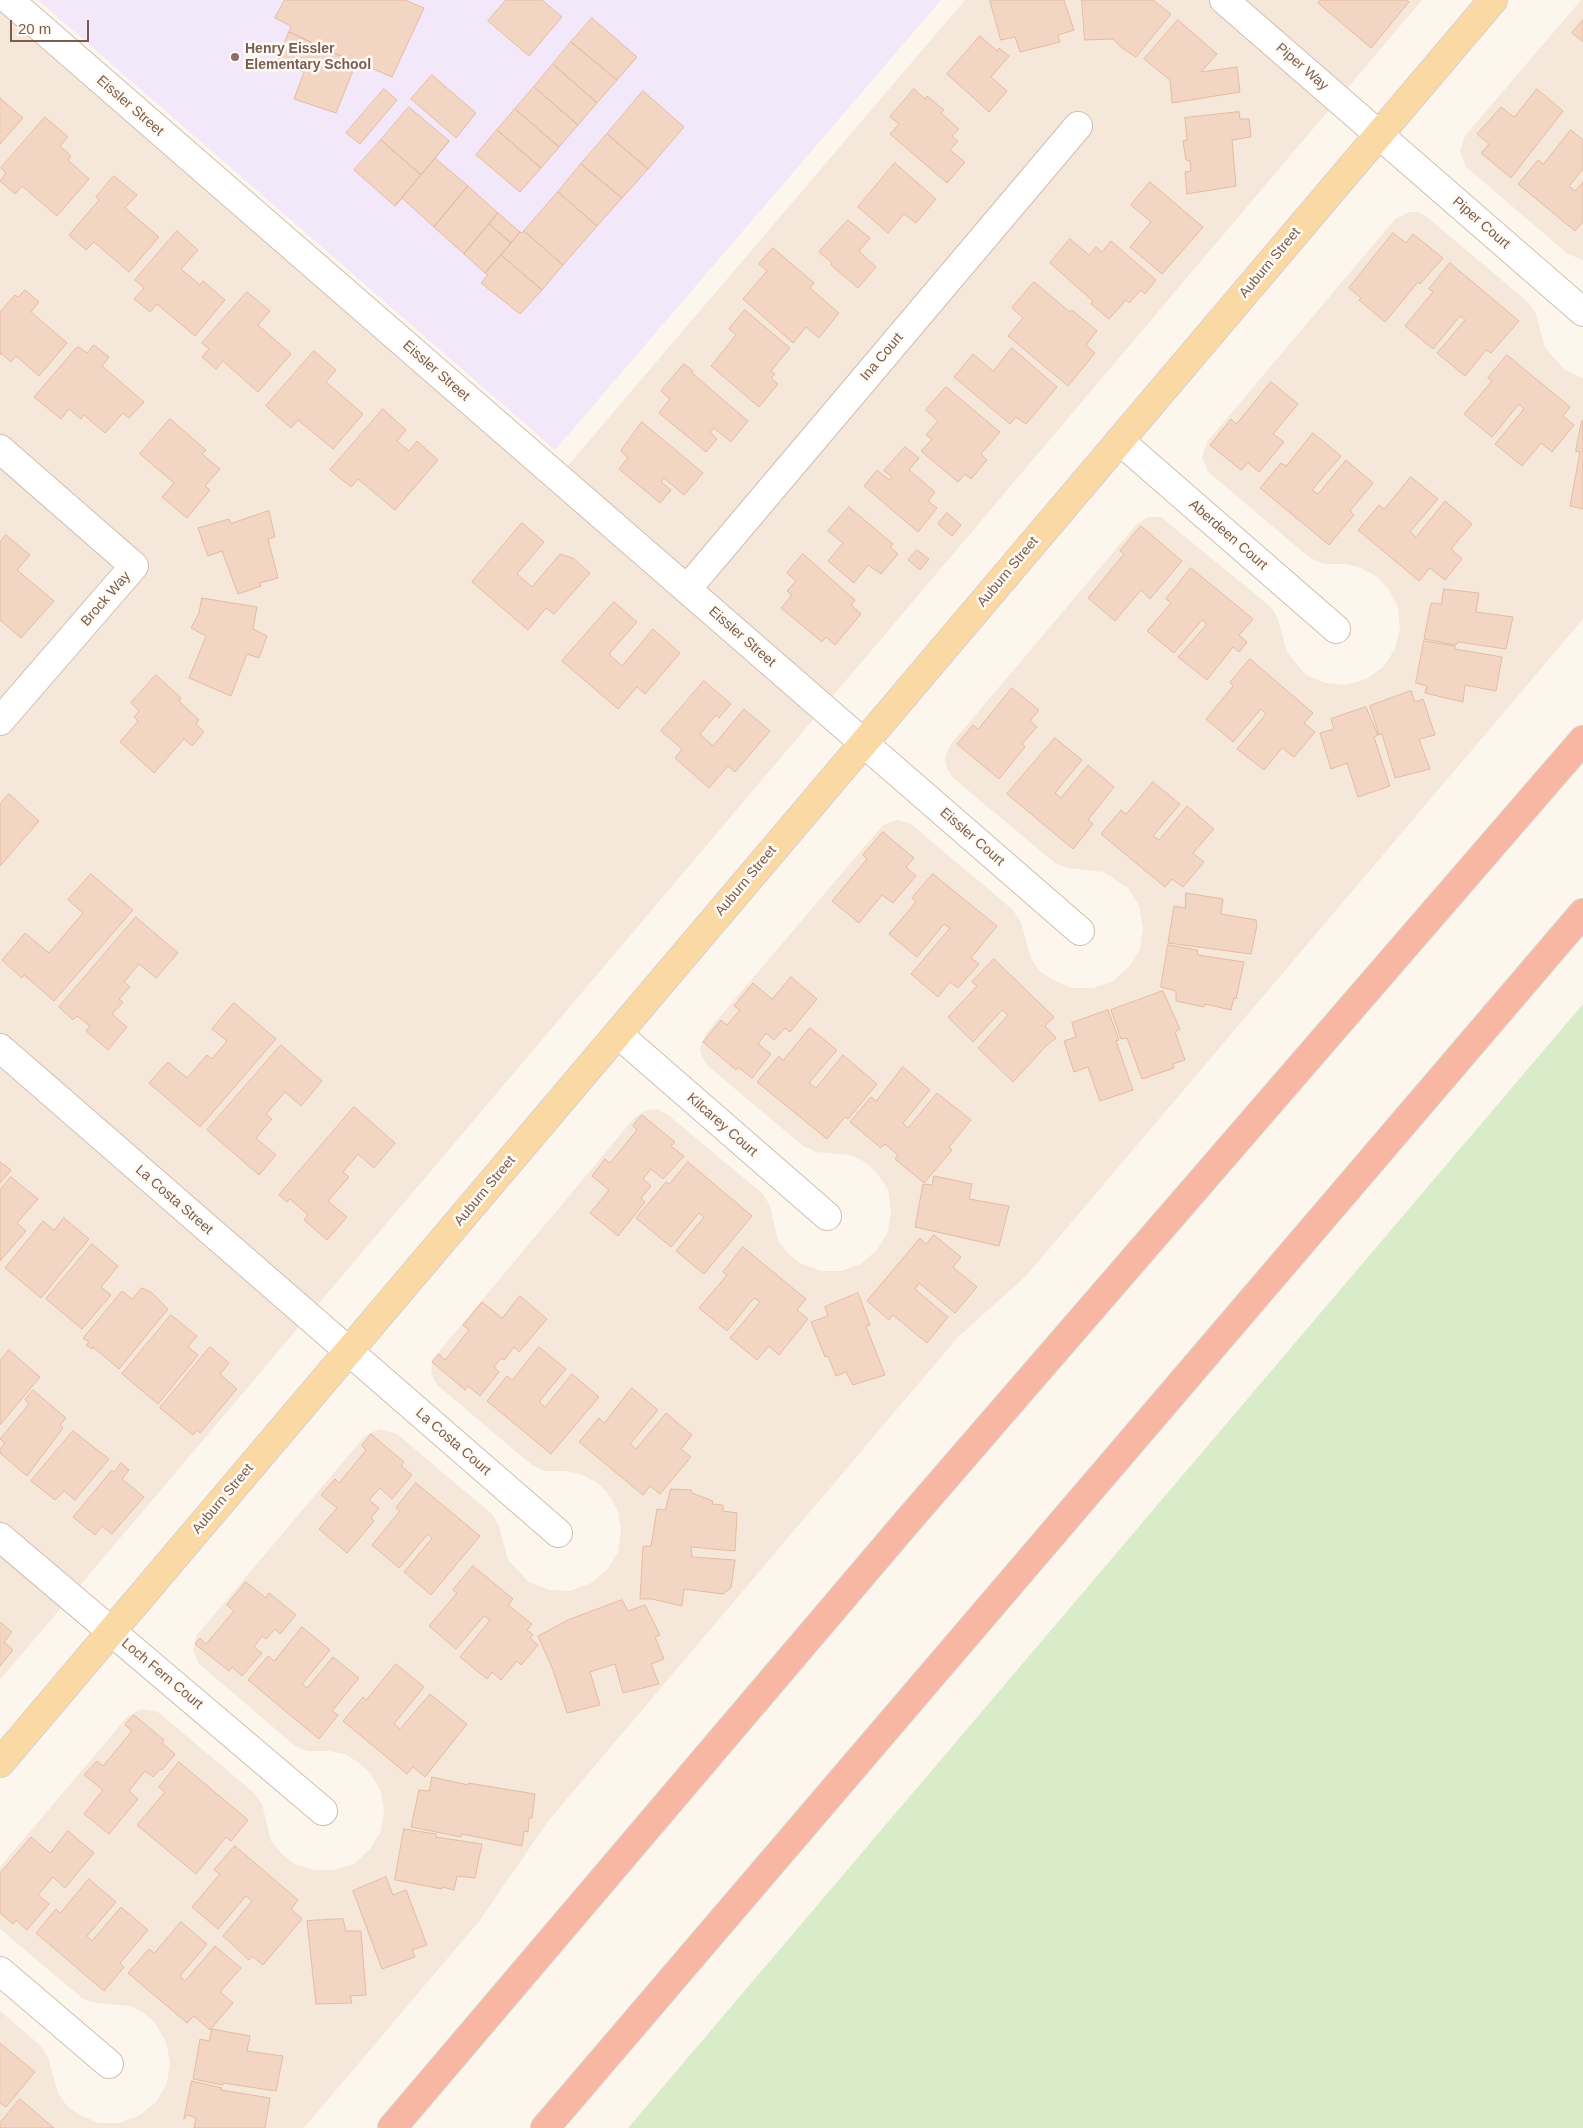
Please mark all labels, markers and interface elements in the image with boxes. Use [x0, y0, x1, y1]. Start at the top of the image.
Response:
scale bar [12, 10, 91, 42]
text: 20 m [18, 20, 51, 37]
street label: Piper Way [1272, 40, 1332, 94]
place label: Henry Eissler Elementary School [245, 41, 371, 74]
marker: Henry Eissler Elementary School [229, 51, 241, 63]
street label: Eissler Street [93, 72, 167, 140]
street label: Piper Court [1449, 193, 1513, 253]
street label: Auburn Street [1236, 225, 1304, 301]
street label: Ina Court [857, 330, 907, 384]
street label: Eissler Street [399, 337, 473, 405]
street label: Aberdeen Court [1185, 496, 1271, 574]
street label: Auburn Street [974, 534, 1042, 610]
street label: Brock Way [78, 568, 134, 630]
street label: Eissler Street [705, 603, 779, 671]
street label: Eissler Court [936, 804, 1008, 870]
street label: Auburn Street [712, 843, 780, 919]
street label: Kilcarey Court [683, 1090, 761, 1160]
street label: Auburn Street [451, 1153, 519, 1229]
street label: La Costa Street [132, 1162, 216, 1238]
street label: La Costa Court [412, 1405, 494, 1479]
street label: Auburn Street [189, 1461, 257, 1537]
street label: Loch Fern Court [118, 1635, 206, 1713]

